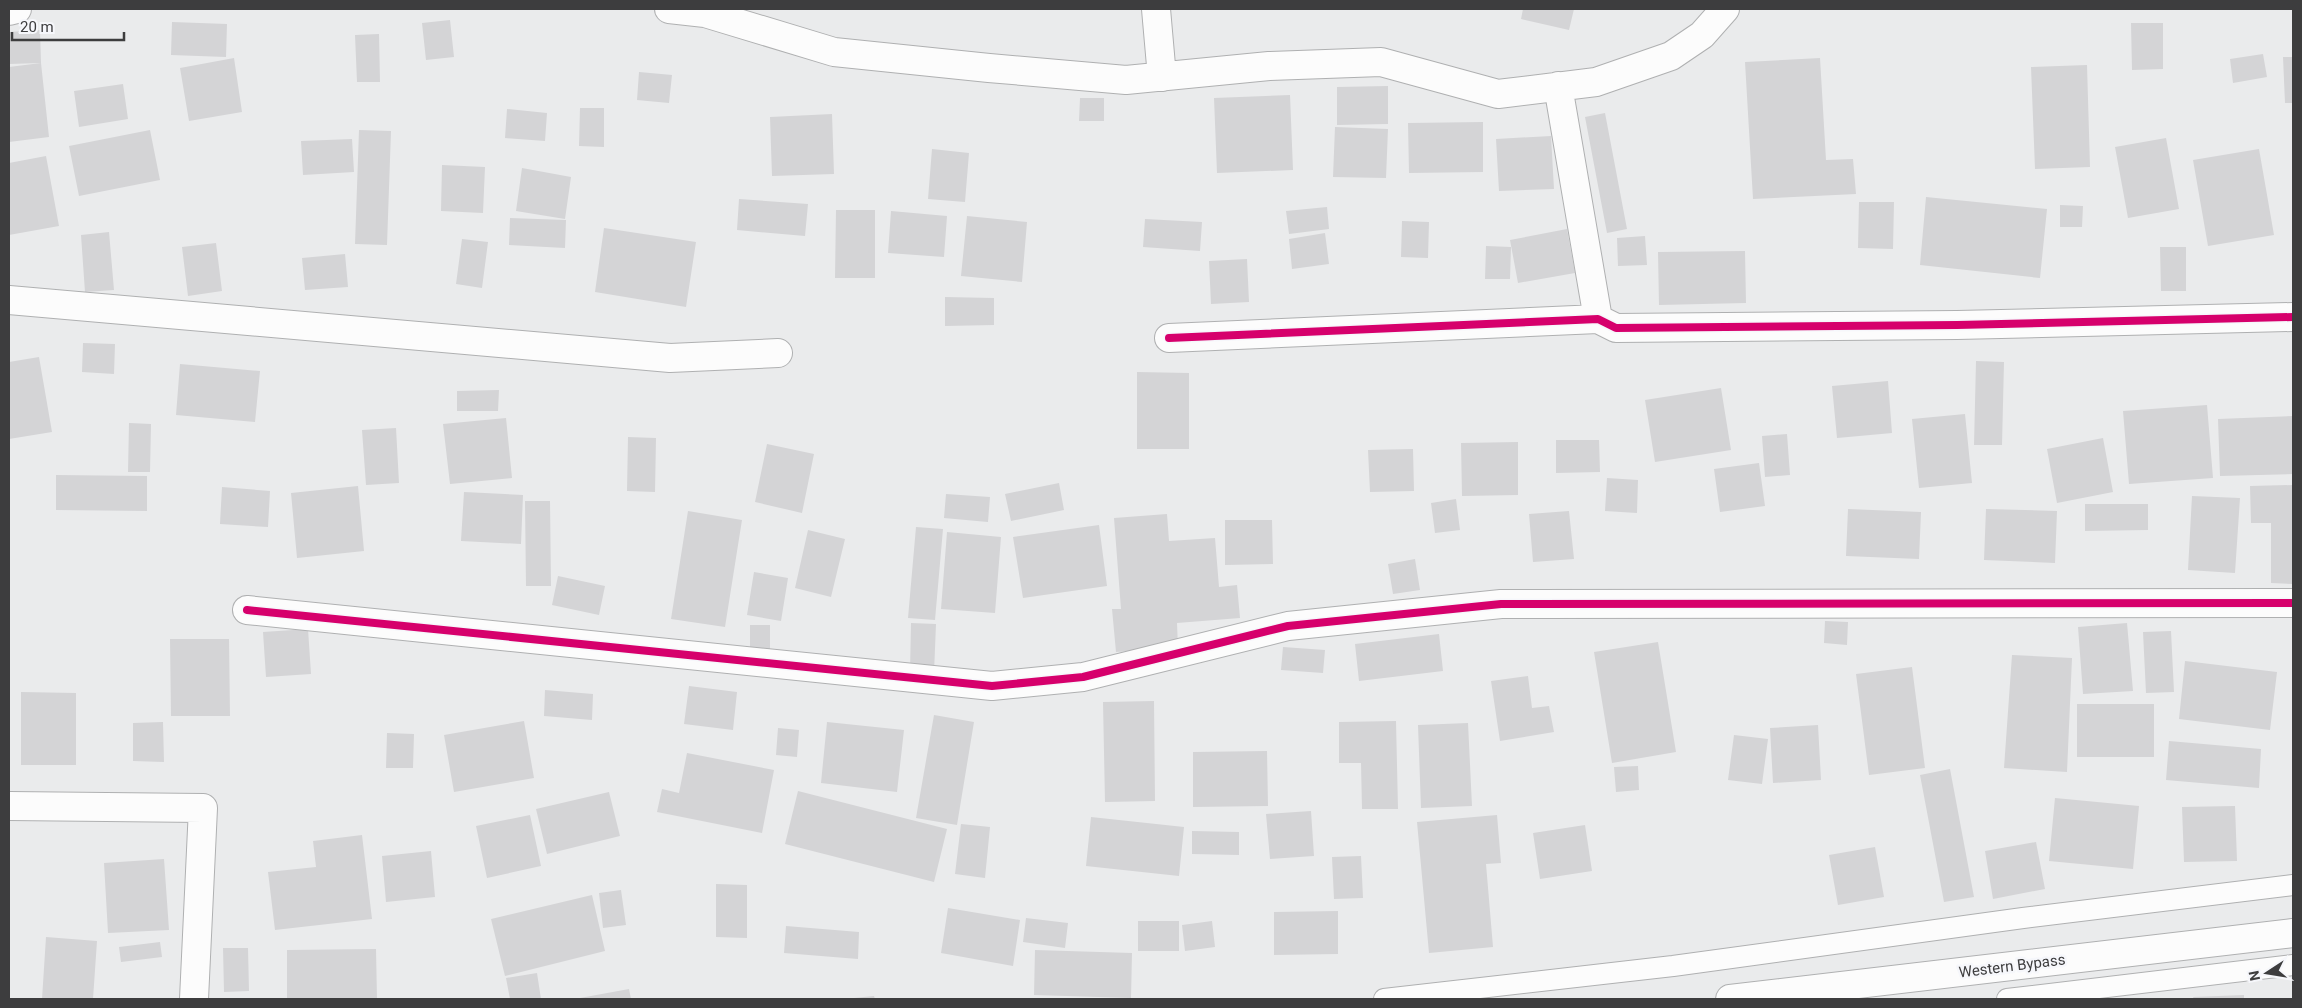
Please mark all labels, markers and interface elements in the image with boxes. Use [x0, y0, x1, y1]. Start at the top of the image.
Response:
scale bar [12, 10, 125, 42]
text: 20 m [20, 18, 54, 36]
north arrow [2242, 948, 2292, 998]
street label: Western Bypass [1958, 951, 2066, 981]
text: N [2245, 969, 2263, 982]

